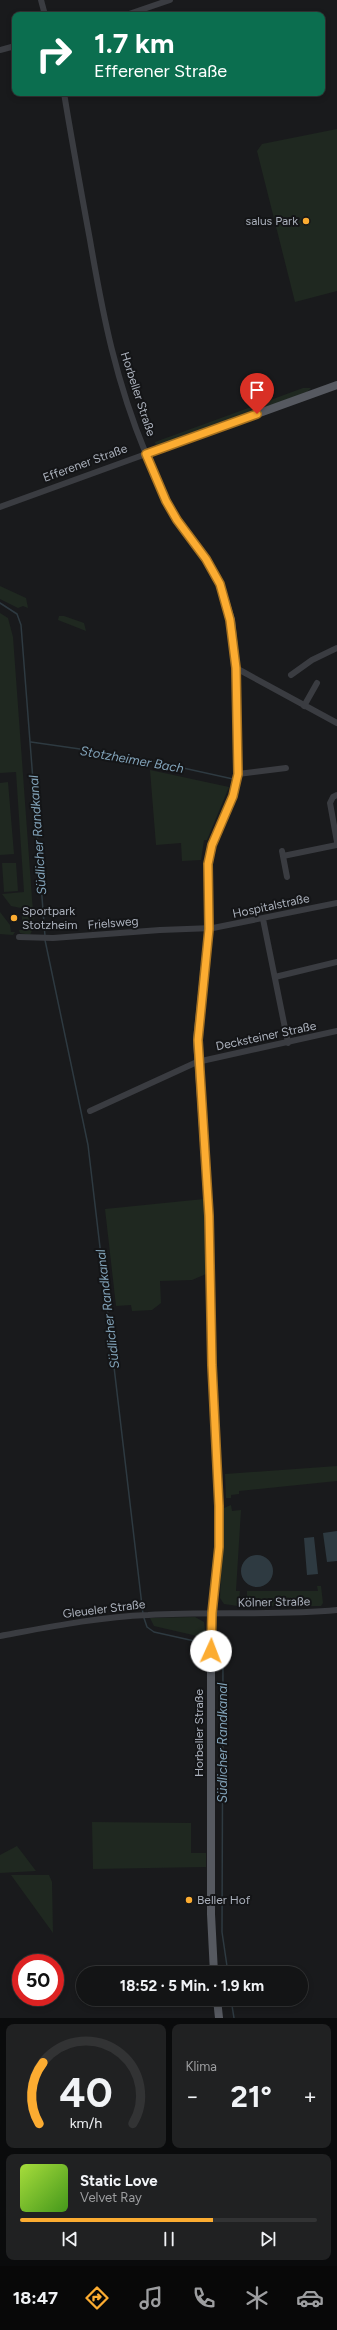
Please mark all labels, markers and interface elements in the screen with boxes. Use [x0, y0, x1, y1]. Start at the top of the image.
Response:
text: 1.7 km [94, 26, 174, 60]
icon: right [28, 28, 80, 80]
text: Efferener Straße [94, 60, 227, 82]
place label: salus Park [246, 214, 298, 228]
marker: salus Park [301, 216, 311, 226]
street label: Horbeller Straße [118, 350, 158, 438]
pin [240, 373, 274, 414]
icon: arrive [246, 379, 268, 401]
street label: Efferener Straße [41, 441, 130, 485]
water label: Stotzheimer Bach [79, 743, 185, 776]
water label: Südlicher Randkanal [26, 774, 49, 895]
street label: Hospitalstraße [231, 891, 311, 921]
place label: Sportpark Stotzheim [22, 904, 78, 932]
marker: Sportpark Stotzheim [9, 913, 19, 923]
street label: Frielsweg [87, 914, 139, 932]
street label: Decksteiner Straße [215, 1018, 318, 1053]
water label: Südlicher Randkanal [93, 1248, 122, 1369]
street label: Kölner Straße [238, 1594, 311, 1610]
street label: Gleueler Straße [62, 1597, 147, 1621]
position arrow [190, 1630, 232, 1672]
water label: Südlicher Randkanal [215, 1683, 230, 1803]
street label: Horbeller Straße [192, 1689, 206, 1777]
place label: Beller Hof [197, 1893, 251, 1907]
marker: Beller Hof [184, 1895, 194, 1905]
speed limit sign: 50 [12, 1954, 64, 2006]
text: 18:52 · 5 Min. · 1.9 km [120, 1977, 264, 1995]
text: Klima [186, 2059, 217, 2074]
text: 40 [59, 2067, 112, 2117]
text: 21° [231, 2078, 272, 2115]
text: − [186, 2083, 199, 2110]
text: + [303, 2083, 317, 2110]
text: km/h [69, 2114, 102, 2132]
text: Static Love [80, 2172, 158, 2190]
text: Velvet Ray [80, 2190, 142, 2205]
icon: previous [59, 2228, 81, 2250]
icon: pause [158, 2228, 180, 2250]
icon: next [257, 2228, 279, 2250]
icon: directions [83, 2284, 111, 2312]
icon: music [137, 2284, 165, 2312]
icon: phone [190, 2284, 218, 2312]
icon: climate [243, 2284, 271, 2312]
icon: car [296, 2284, 324, 2312]
text: 18:47 [13, 2287, 58, 2309]

